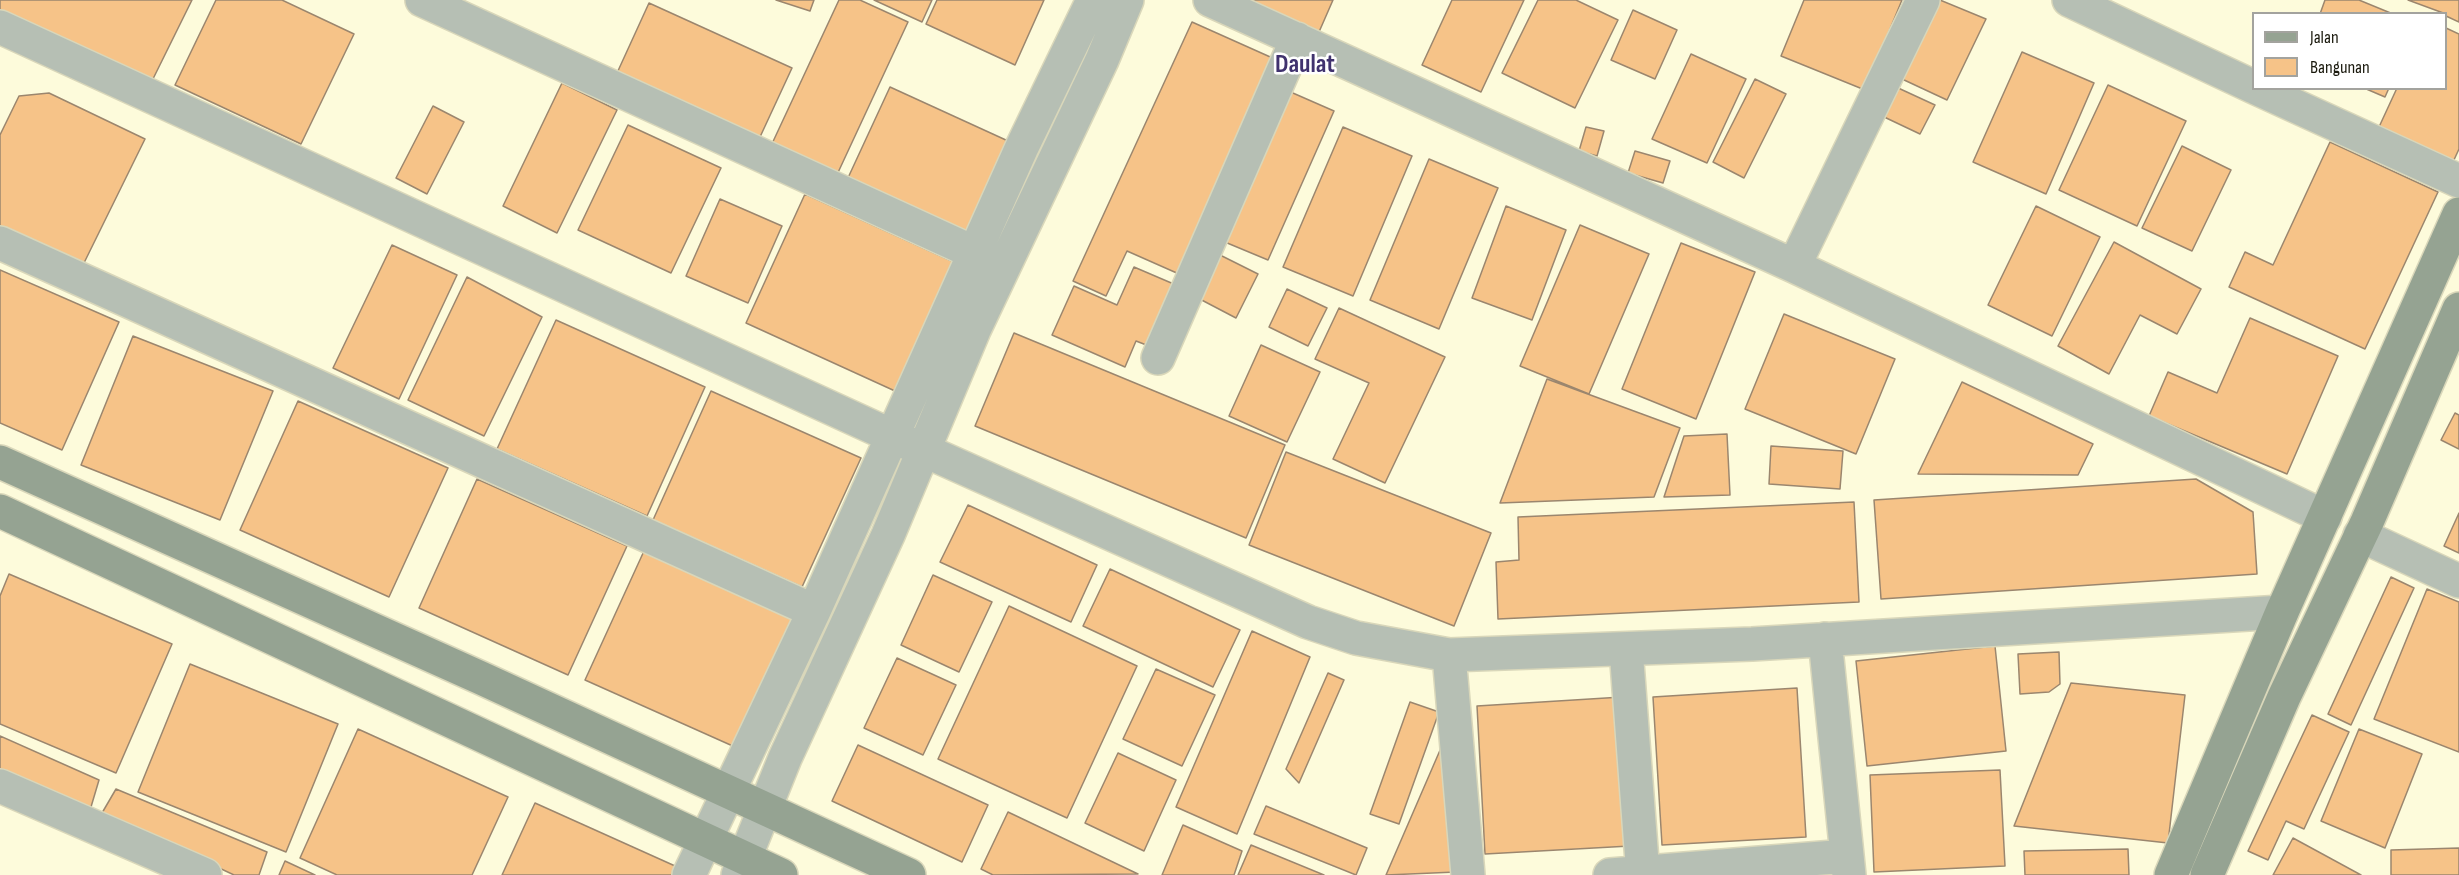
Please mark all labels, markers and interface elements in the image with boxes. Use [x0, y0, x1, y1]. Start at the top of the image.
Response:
legend [2252, 12, 2447, 90]
text: Jalan [2310, 27, 2339, 48]
district label: Daulat [1275, 49, 1335, 81]
text: Bangunan [2310, 57, 2370, 78]

